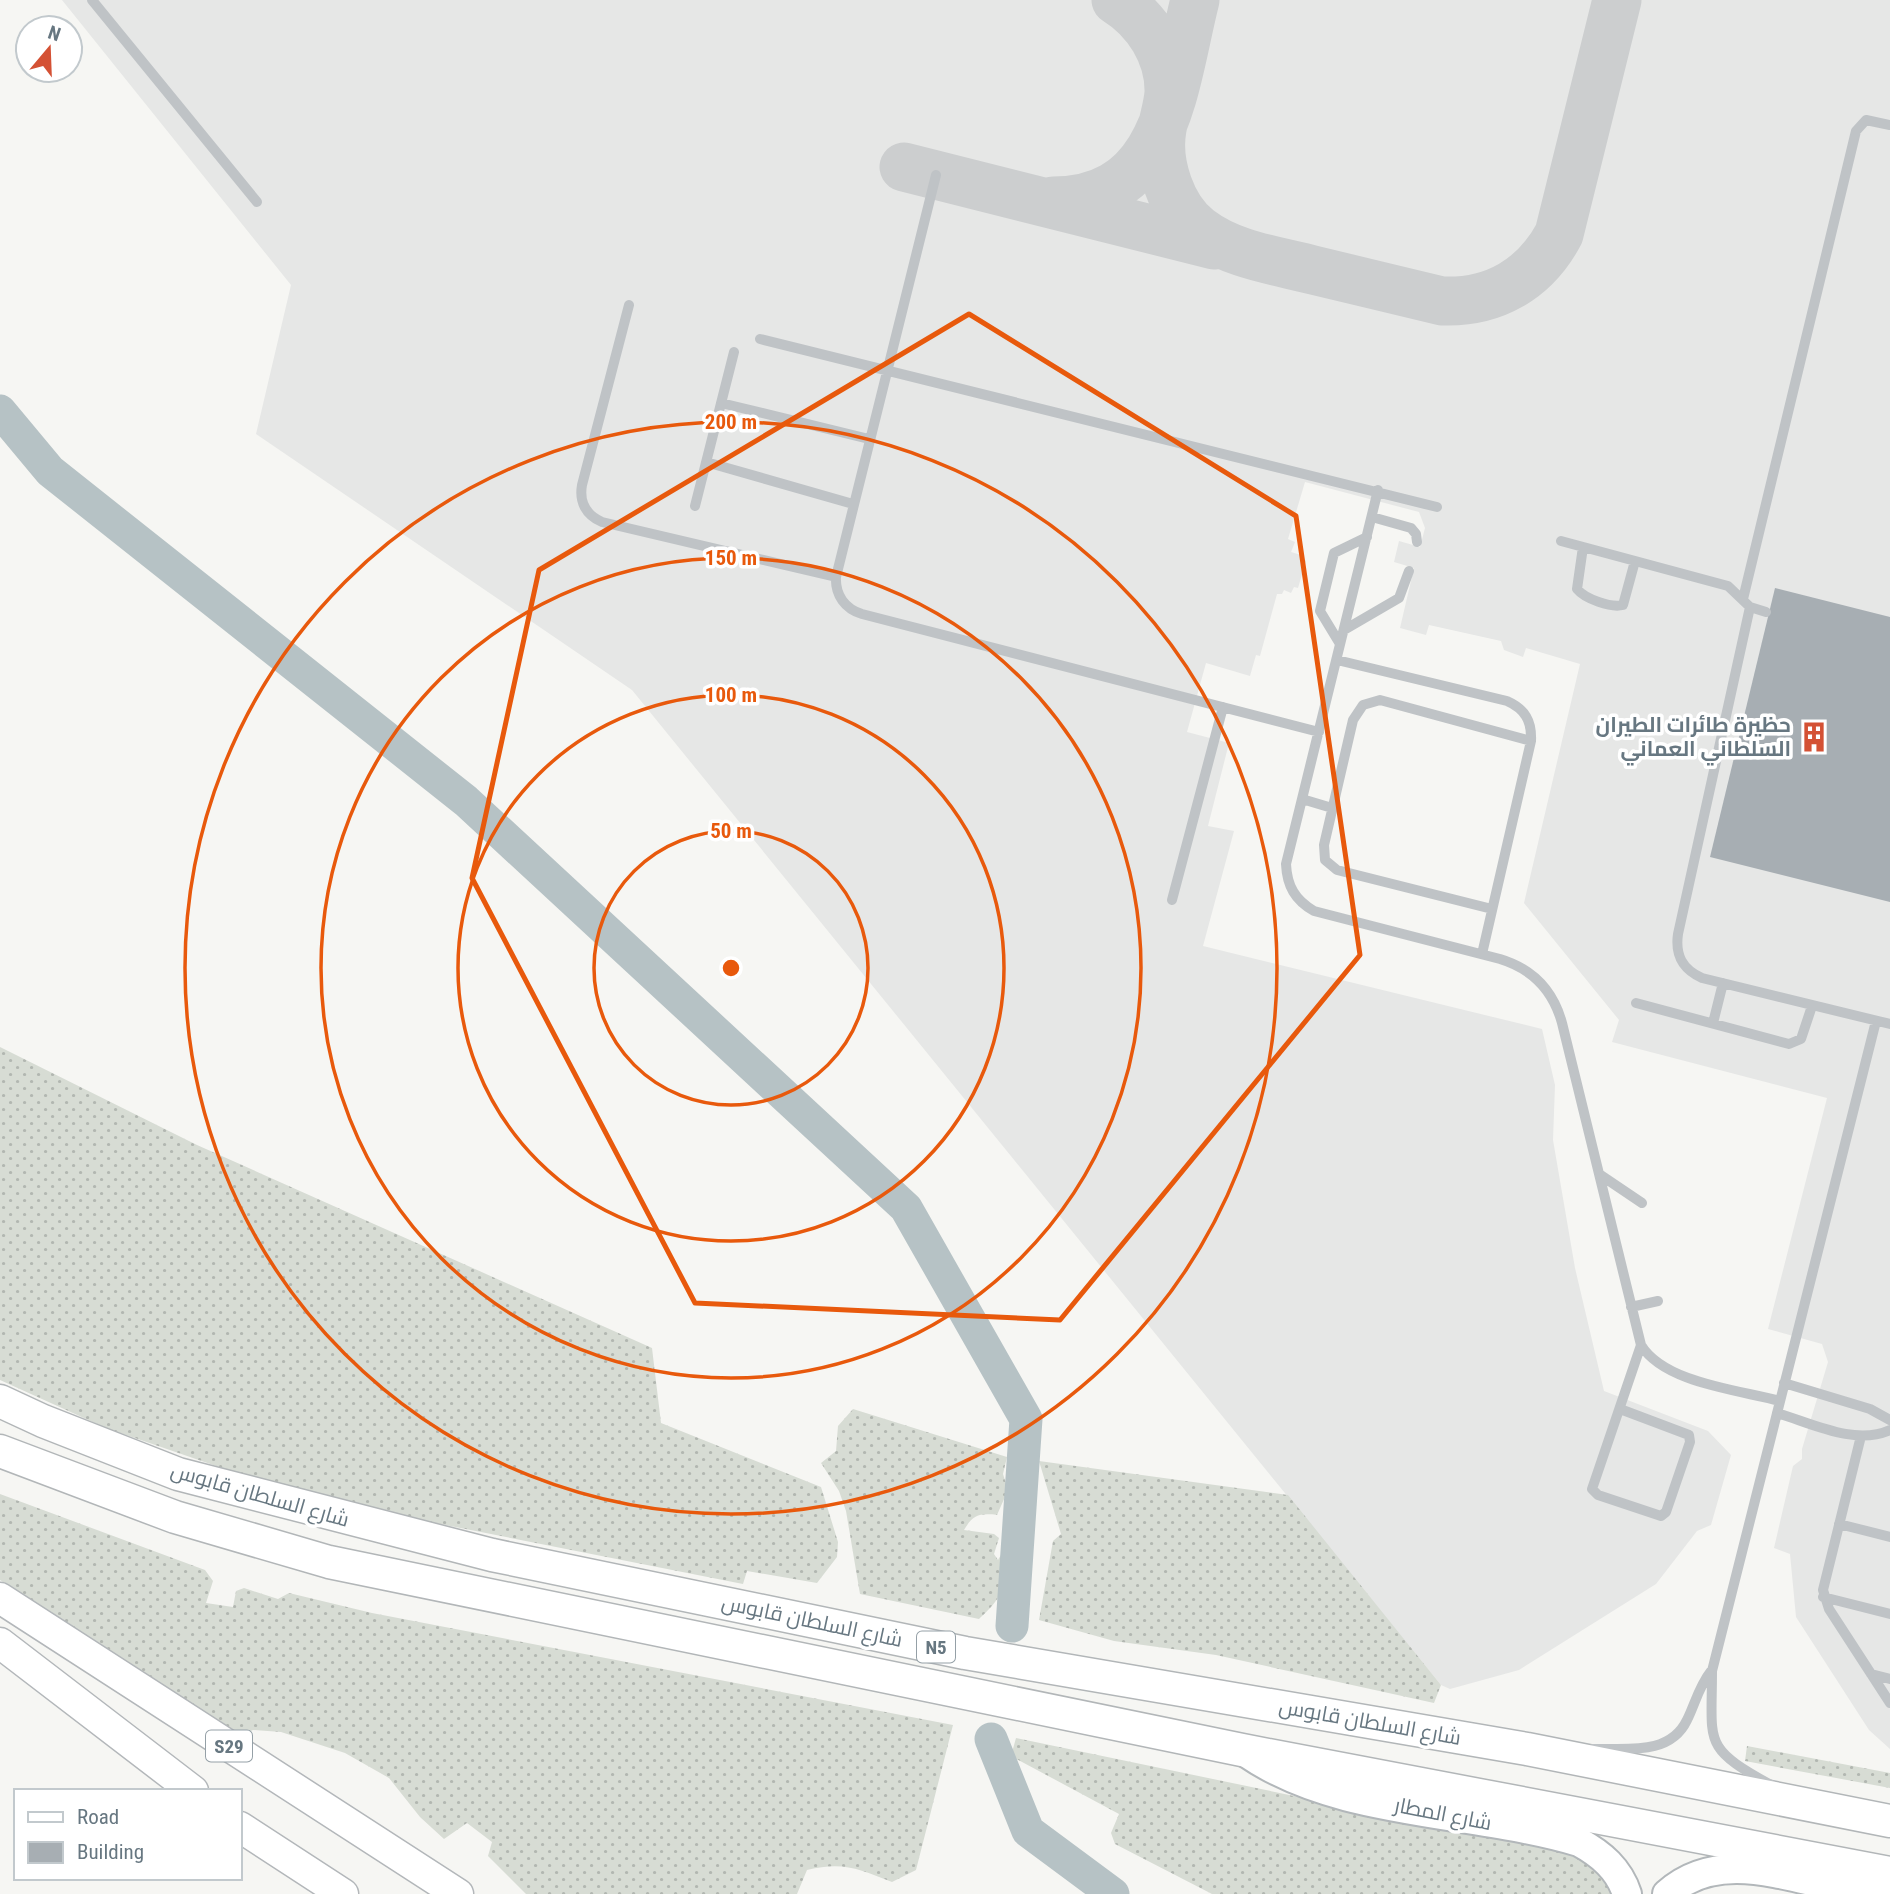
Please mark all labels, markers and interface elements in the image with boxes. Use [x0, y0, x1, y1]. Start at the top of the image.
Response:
north arrow [14, 14, 84, 84]
text: N [45, 21, 64, 46]
text: 200 m [705, 410, 757, 434]
text: 150 m [705, 546, 757, 570]
text: 100 m [705, 683, 757, 707]
place label: حظيرة طائرات الطيران السلطاني العماني [1595, 713, 1791, 766]
building icon: حظيرة طائرات الطيران السلطاني العماني [1797, 720, 1831, 754]
text: 50 m [710, 819, 752, 843]
centre of rings [719, 956, 743, 980]
street label: شارع السلطان قابوس [168, 1458, 352, 1534]
street label: شارع السلطان قابوس [719, 1590, 905, 1654]
road number: N5 [917, 1632, 955, 1662]
street label: شارع السلطان قابوس [1277, 1694, 1463, 1752]
road number: S29 [206, 1730, 252, 1762]
legend [14, 1789, 242, 1880]
street label: شارع المطار [1391, 1793, 1494, 1837]
text: Road [77, 1805, 119, 1829]
text: Building [77, 1840, 144, 1864]

